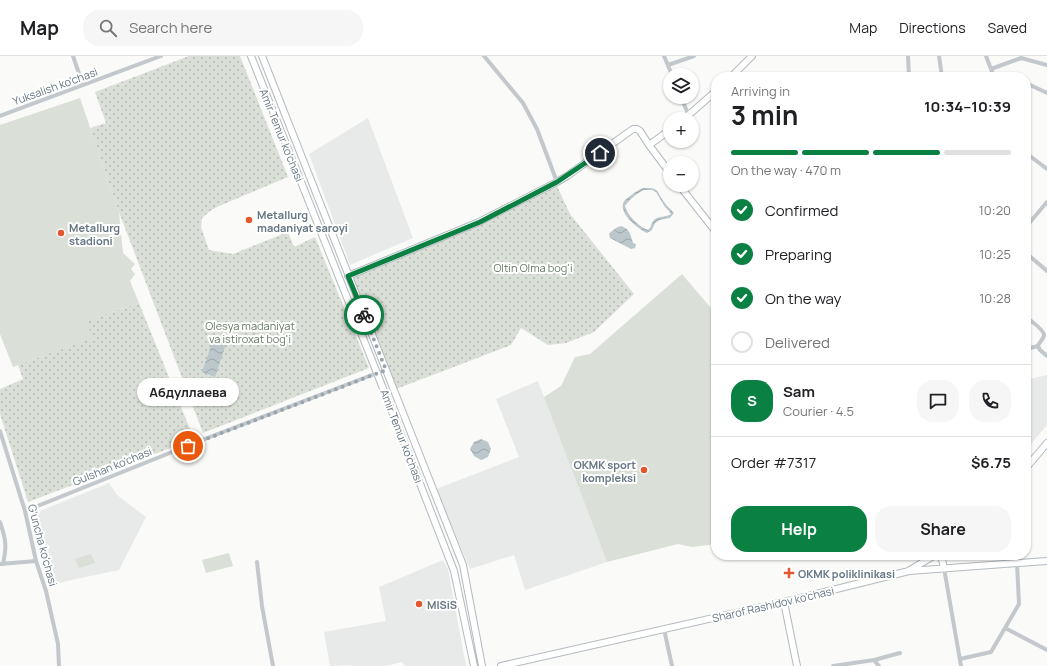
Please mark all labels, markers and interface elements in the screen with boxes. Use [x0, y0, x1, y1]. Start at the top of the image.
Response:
search box [83, 10, 363, 46]
text: Map [20, 15, 59, 41]
icon: search [97, 17, 119, 39]
text: Search here [129, 17, 212, 38]
text: Map [849, 18, 877, 37]
text: Directions [899, 18, 966, 37]
text: Saved [988, 18, 1027, 37]
street label: Yuksalish ko'chasi [10, 64, 100, 108]
map controls [663, 68, 699, 192]
button: layers [663, 68, 699, 104]
text: Arriving in [731, 82, 790, 100]
street label: Amir Temur ko'chasi [256, 86, 308, 184]
text: 10:34–10:39 [924, 96, 1011, 117]
text: 3 min [731, 97, 798, 133]
button: + [663, 112, 699, 148]
pin [583, 136, 617, 170]
icon: home [589, 142, 611, 164]
button: − [663, 156, 699, 192]
text: On the way · 470 m [731, 161, 841, 179]
icon: check [731, 199, 753, 221]
text: Confirmed [765, 200, 838, 221]
text: 10:20 [979, 201, 1011, 219]
place label: Metallurg madaniyat saroyi [257, 207, 348, 235]
marker: Metallurg madaniyat saroyi [244, 215, 254, 225]
place label: Metallurg stadioni [69, 220, 120, 248]
marker: Metallurg stadioni [56, 228, 66, 238]
icon: check [731, 243, 753, 265]
text: Preparing [765, 244, 832, 265]
text: 10:25 [979, 245, 1011, 263]
park label: Oltin Olma bog'i [493, 260, 573, 275]
icon: check [731, 287, 753, 309]
text: On the way [765, 288, 841, 309]
text: 10:28 [979, 289, 1011, 307]
courier [344, 295, 384, 335]
icon: bike [353, 304, 375, 326]
park label: Olesya madaniyat va istiroxat bog'i [205, 318, 295, 346]
text: Delivered [765, 332, 830, 353]
callout: Абдуллаева [137, 378, 239, 406]
button: chat [917, 380, 959, 422]
button: phone [969, 380, 1011, 422]
text: Sam [783, 381, 815, 402]
text: Абдуллаева [149, 383, 227, 401]
street label: Amir Temur ko'chasi [377, 387, 427, 485]
text: S [747, 390, 757, 411]
text: Courier · 4.5 [783, 402, 854, 420]
pin [171, 429, 205, 463]
icon: bag [177, 435, 199, 457]
street label: Gulshan ko'chasi [70, 443, 154, 489]
text: Order #7317 [731, 452, 816, 473]
text: $6.75 [971, 452, 1011, 473]
place label: OKMK sport kompleksi [573, 457, 636, 485]
marker: OKMK sport kompleksi [639, 465, 649, 475]
street label: G‘uncha ko'chasi [25, 502, 61, 588]
button: Help [731, 506, 867, 552]
button: Share [875, 506, 1011, 552]
place label: OKMK poliklinikasi [798, 566, 895, 581]
marker: OKMK poliklinikasi [783, 567, 795, 579]
street label: Sharof Rashidov ko'chasi [711, 583, 835, 625]
place label: MISiS [427, 597, 457, 612]
marker: MISiS [414, 599, 424, 609]

